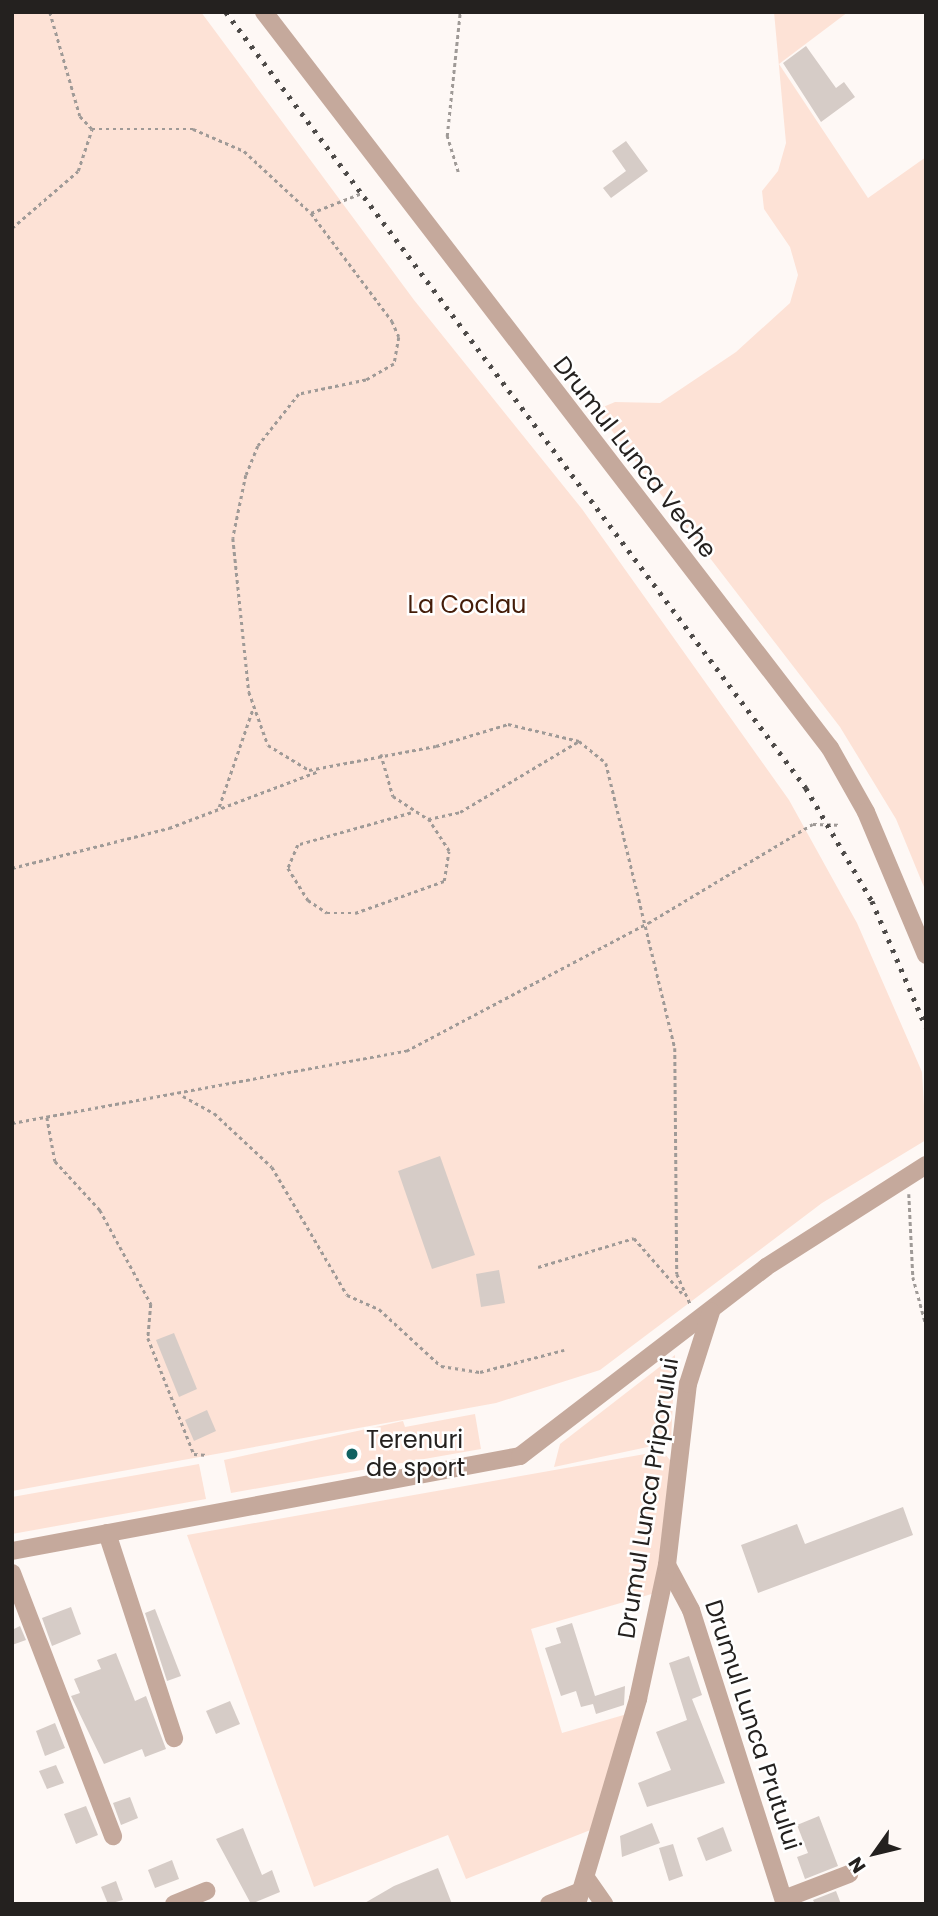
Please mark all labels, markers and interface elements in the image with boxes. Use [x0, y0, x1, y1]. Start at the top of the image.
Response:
street label: Drumul Lunca Veche [547, 350, 723, 564]
park label: La Coclau [408, 591, 526, 619]
street label: Drumul Lunca Priporului [612, 1356, 684, 1640]
place label: Terenuri de sport [366, 1426, 465, 1482]
marker: Terenuri de sport [344, 1446, 360, 1462]
street label: Drumul Lunca Prutului [699, 1596, 807, 1854]
north arrow [840, 1818, 910, 1888]
text: N [842, 1852, 872, 1879]

